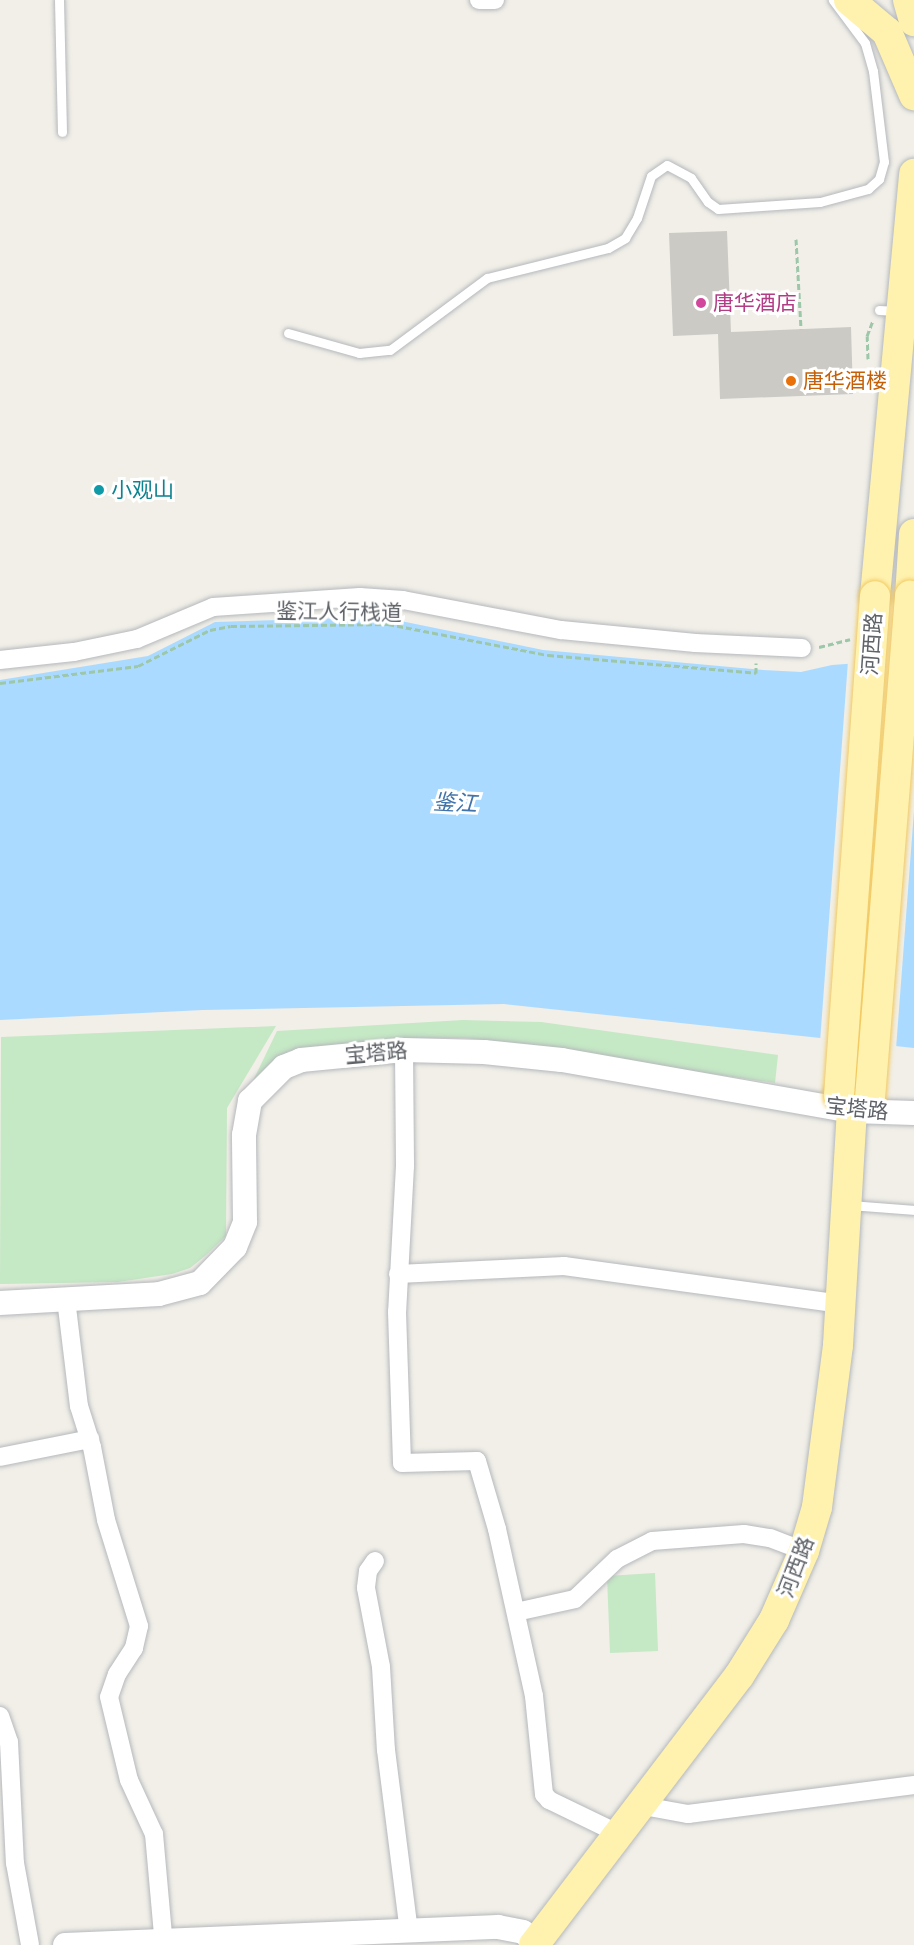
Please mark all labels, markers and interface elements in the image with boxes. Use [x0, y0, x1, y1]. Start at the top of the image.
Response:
place label: 唐华酒店 [713, 290, 797, 316]
marker: 唐华酒店 [694, 296, 708, 310]
place label: 唐华酒楼 [803, 368, 887, 394]
marker: 唐华酒楼 [784, 374, 798, 388]
place label: 小观山 [111, 477, 174, 503]
marker: 小观山 [92, 483, 106, 497]
street label: 鉴江人行栈道 [276, 598, 402, 626]
street label: 河西路 [857, 612, 887, 676]
water label: 鉴江 [432, 789, 478, 817]
street label: 宝塔路 [344, 1038, 408, 1068]
street label: 宝塔路 [824, 1093, 890, 1125]
street label: 河西路 [773, 1533, 819, 1601]

